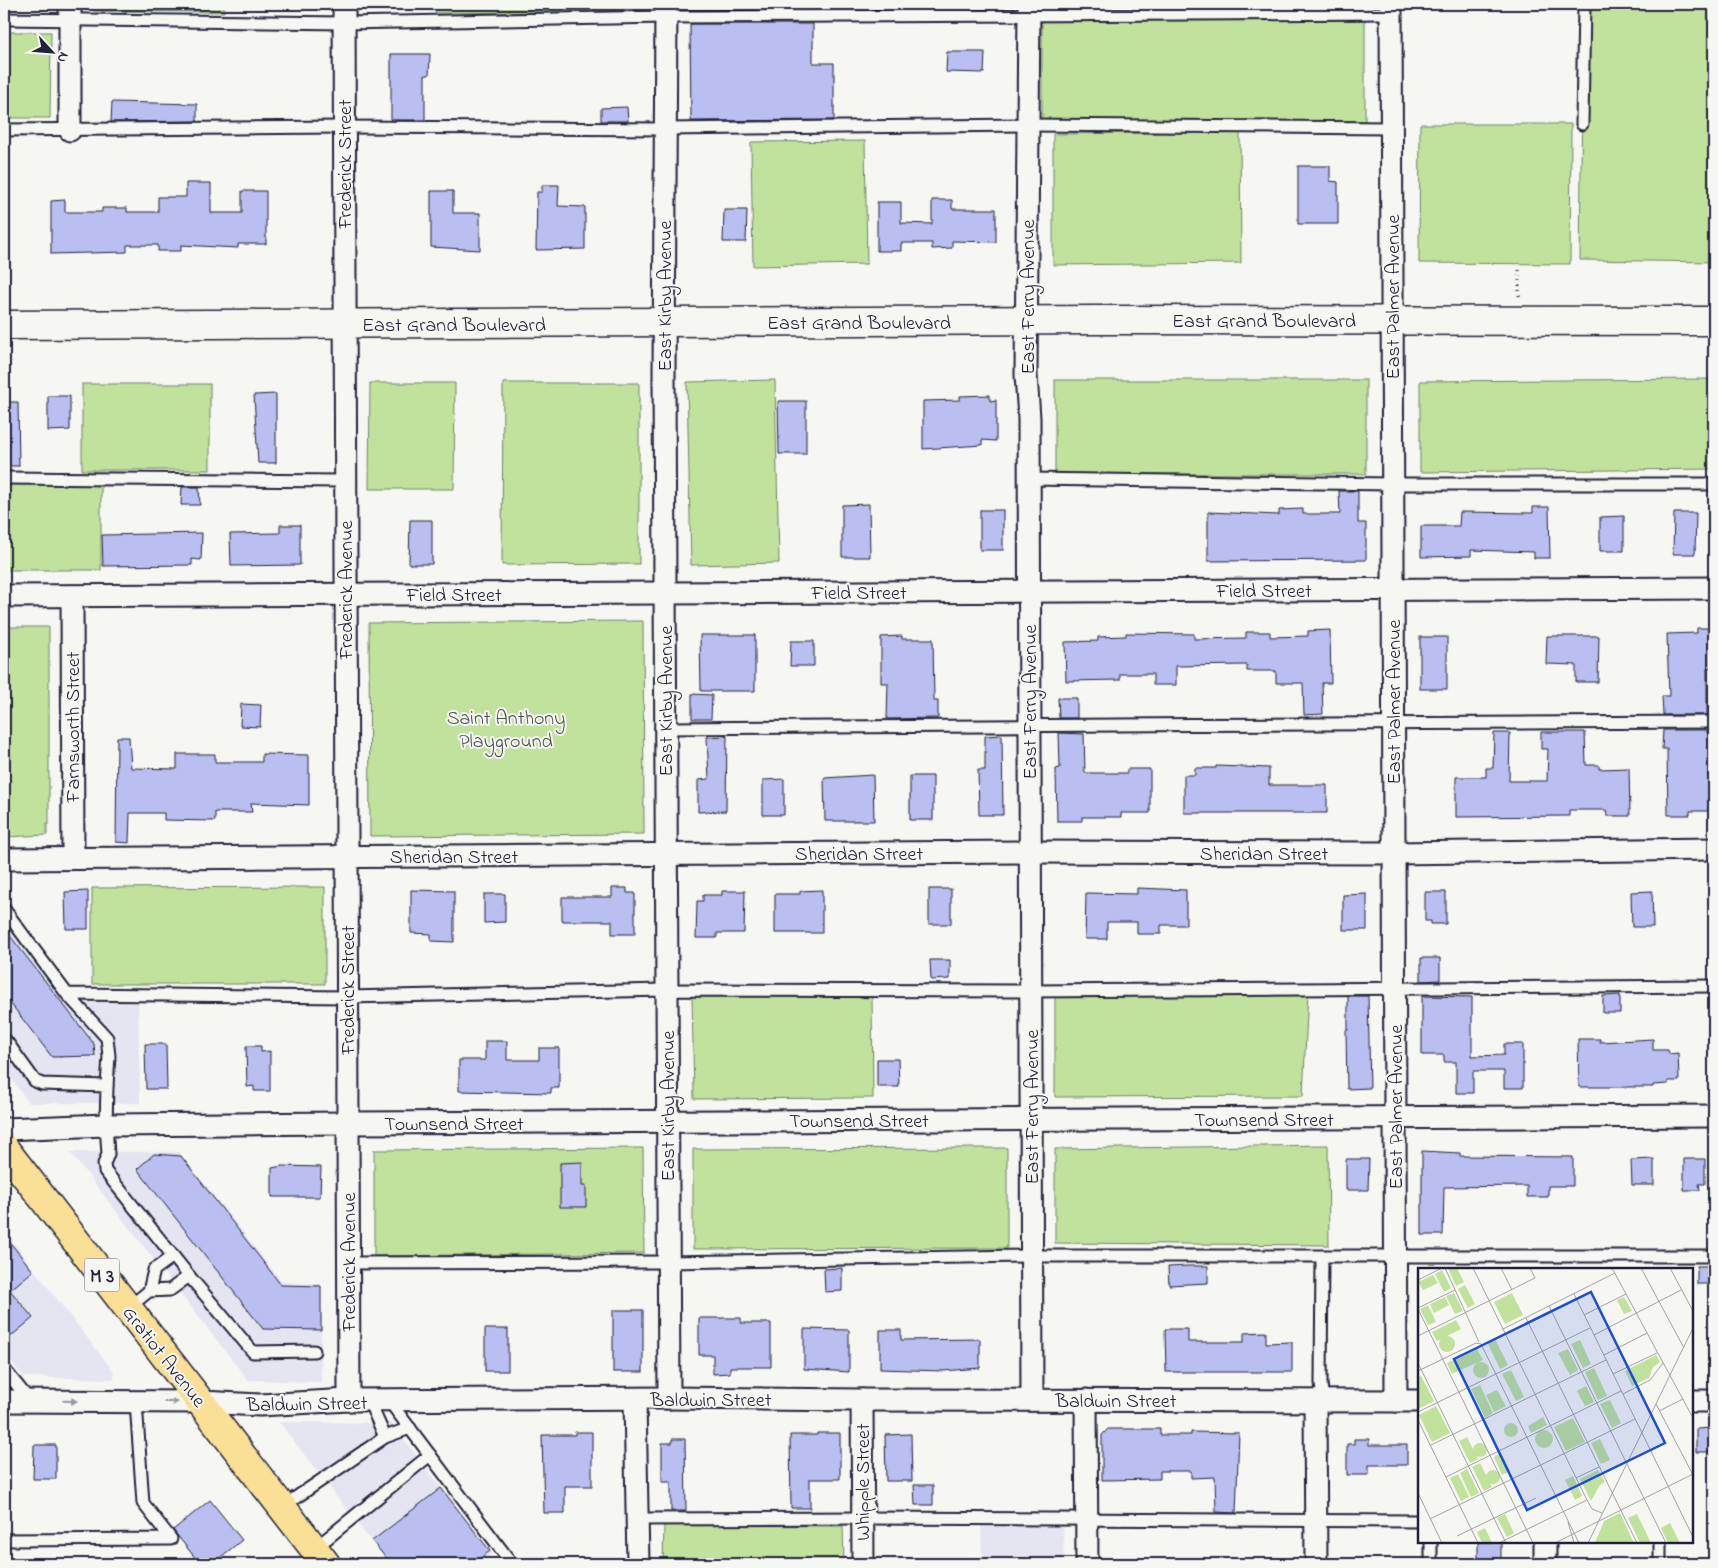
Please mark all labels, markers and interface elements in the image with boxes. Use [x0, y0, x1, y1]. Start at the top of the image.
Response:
north arrow [28, 28, 78, 78]
text: N [51, 48, 74, 66]
street label: Frederick Street [332, 99, 361, 230]
street label: East Palmer Avenue [1380, 215, 1409, 379]
street label: East Ferry Avenue [1015, 219, 1044, 375]
street label: East Kirby Avenue [652, 221, 681, 371]
street label: East Grand Boulevard [1172, 308, 1356, 337]
street label: East Grand Boulevard [767, 310, 951, 339]
street label: East Grand Boulevard [362, 312, 546, 341]
street label: Frederick Avenue [333, 520, 362, 660]
street label: Field Street [1215, 578, 1312, 607]
street label: Field Street [810, 580, 907, 609]
street label: Field Street [405, 582, 502, 611]
street label: East Palmer Avenue [1381, 620, 1410, 784]
street label: East Ferry Avenue [1017, 624, 1046, 780]
street label: East Kirby Avenue [653, 626, 682, 776]
street label: Farnsworth Street [60, 651, 89, 804]
park label: Saint Anthony Playground [447, 705, 565, 758]
street label: Sheridan Street [795, 841, 923, 870]
street label: Sheridan Street [1200, 841, 1328, 870]
street label: Sheridan Street [390, 844, 518, 873]
street label: Frederick Street [335, 925, 364, 1056]
street label: East Palmer Avenue [1383, 1025, 1412, 1189]
street label: East Ferry Avenue [1019, 1029, 1048, 1185]
street label: East Kirby Avenue [655, 1031, 684, 1181]
street label: Townsend Street [1194, 1107, 1334, 1136]
street label: Townsend Street [789, 1108, 929, 1137]
street label: Townsend Street [384, 1111, 524, 1140]
street label: Frederick Avenue [336, 1192, 365, 1332]
road number: M 3 [84, 1258, 120, 1292]
inset map [1418, 1268, 1693, 1543]
street label: Gratiot Avenue [114, 1301, 212, 1414]
street label: Baldwin Street [650, 1387, 772, 1416]
street label: Baldwin Street [1055, 1388, 1177, 1417]
street label: Baldwin Street [245, 1390, 368, 1421]
one-way arrow [62, 1397, 78, 1405]
one-way arrow [164, 1398, 180, 1406]
street label: Whipple Street [850, 1423, 879, 1541]

